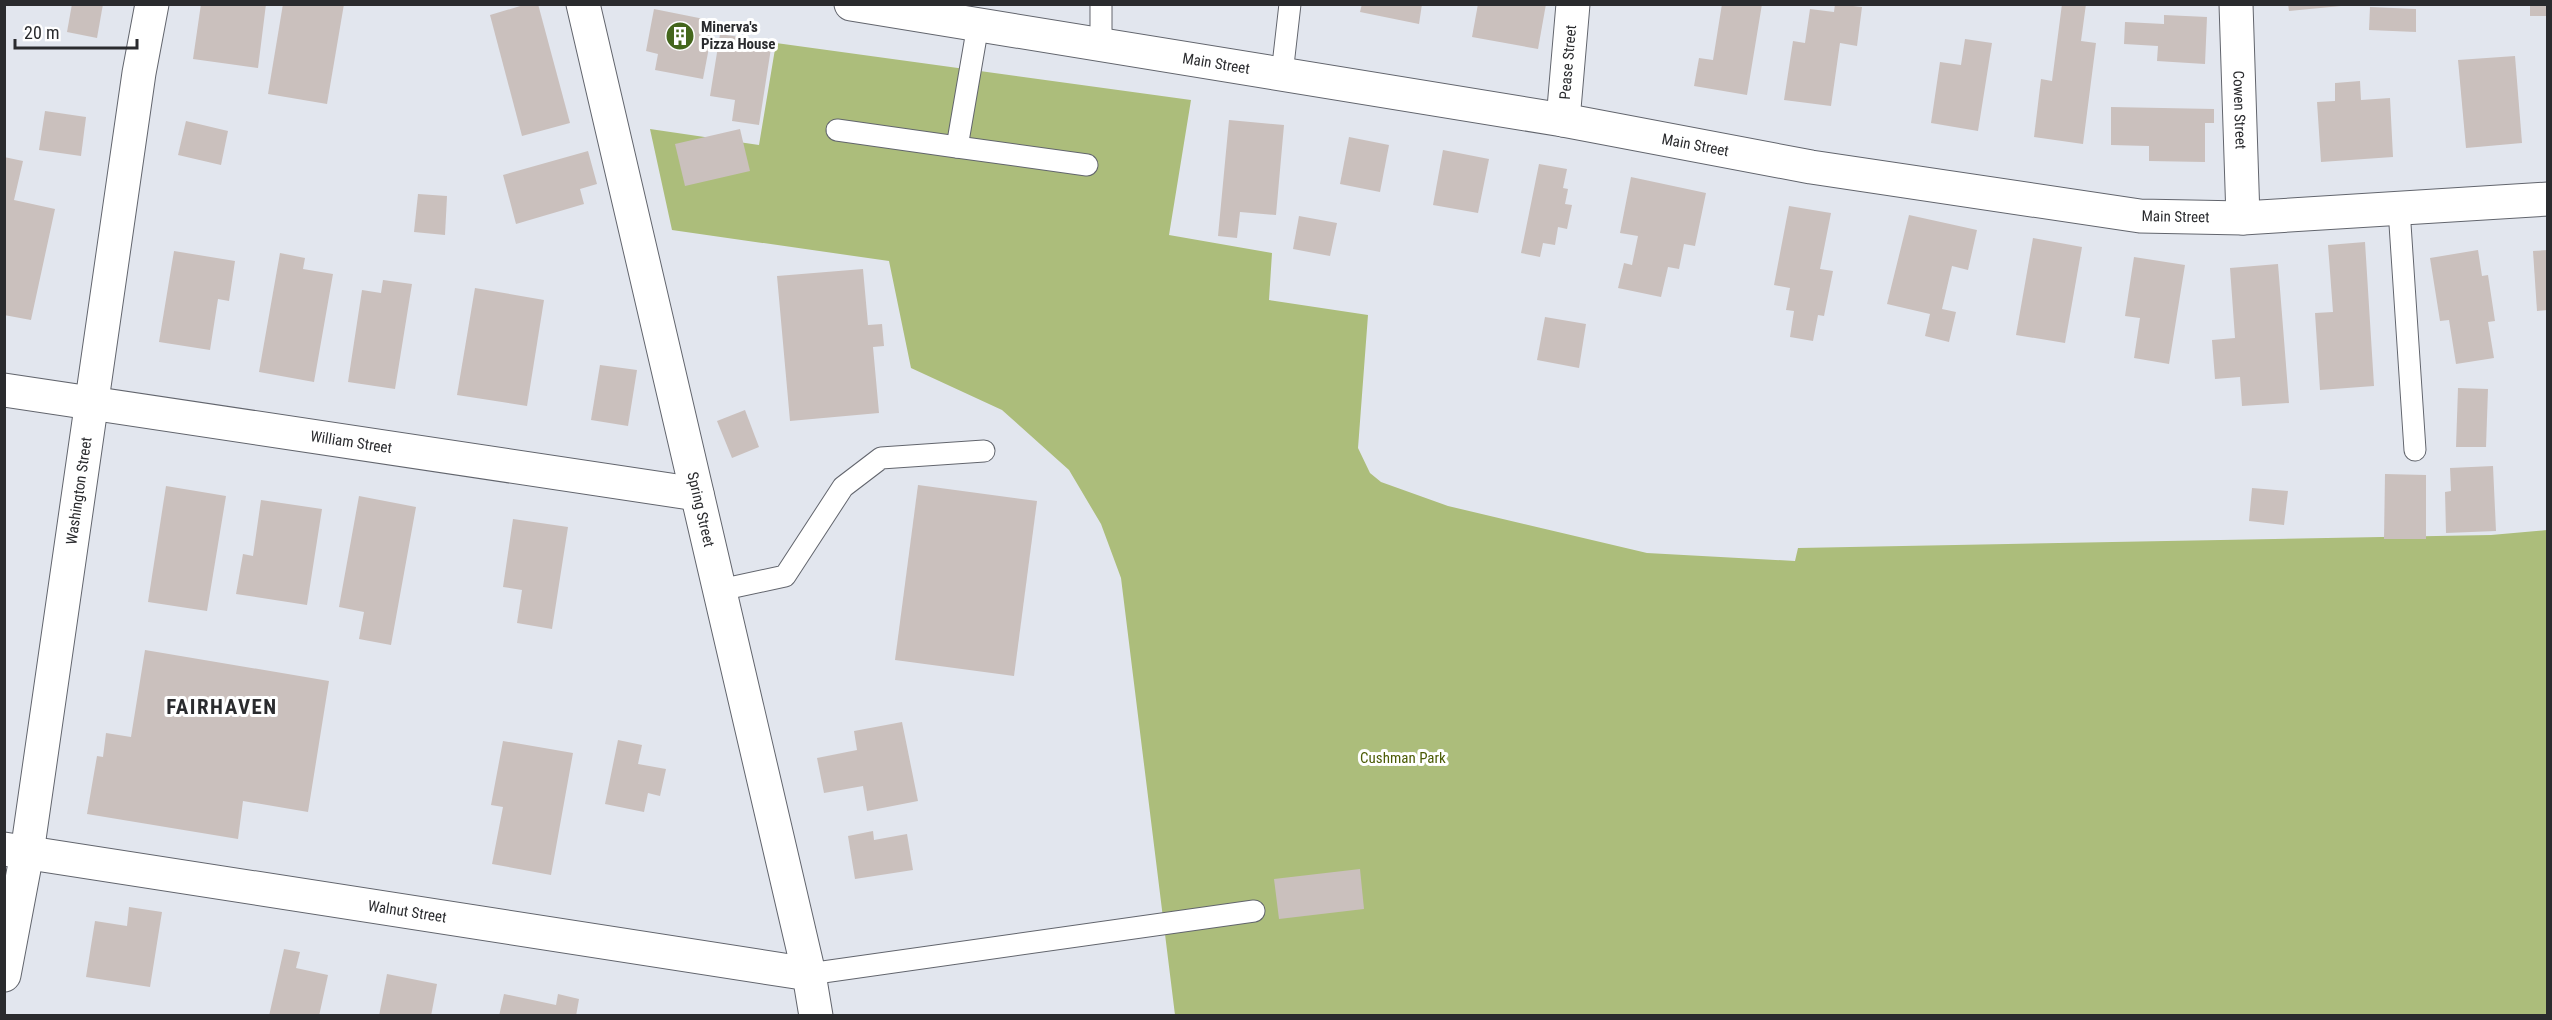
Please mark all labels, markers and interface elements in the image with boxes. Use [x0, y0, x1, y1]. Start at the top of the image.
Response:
scale bar [15, 12, 136, 50]
place label: Minerva's Pizza House [701, 18, 775, 53]
building icon: Minerva's Pizza House [664, 20, 696, 52]
text: 20 m [24, 22, 59, 43]
street label: Pease Street [1556, 24, 1580, 100]
street label: Main Street [1181, 49, 1251, 78]
street label: Cowen Street [2229, 70, 2250, 150]
street label: Main Street [1660, 130, 1730, 160]
street label: Main Street [2141, 207, 2210, 226]
street label: William Street [309, 427, 393, 457]
street label: Washington Street [62, 436, 96, 546]
street label: Spring Street [683, 470, 718, 549]
district label: FAIRHAVEN [166, 695, 278, 719]
park label: Cushman Park [1360, 749, 1446, 767]
street label: Walnut Street [367, 897, 448, 927]

